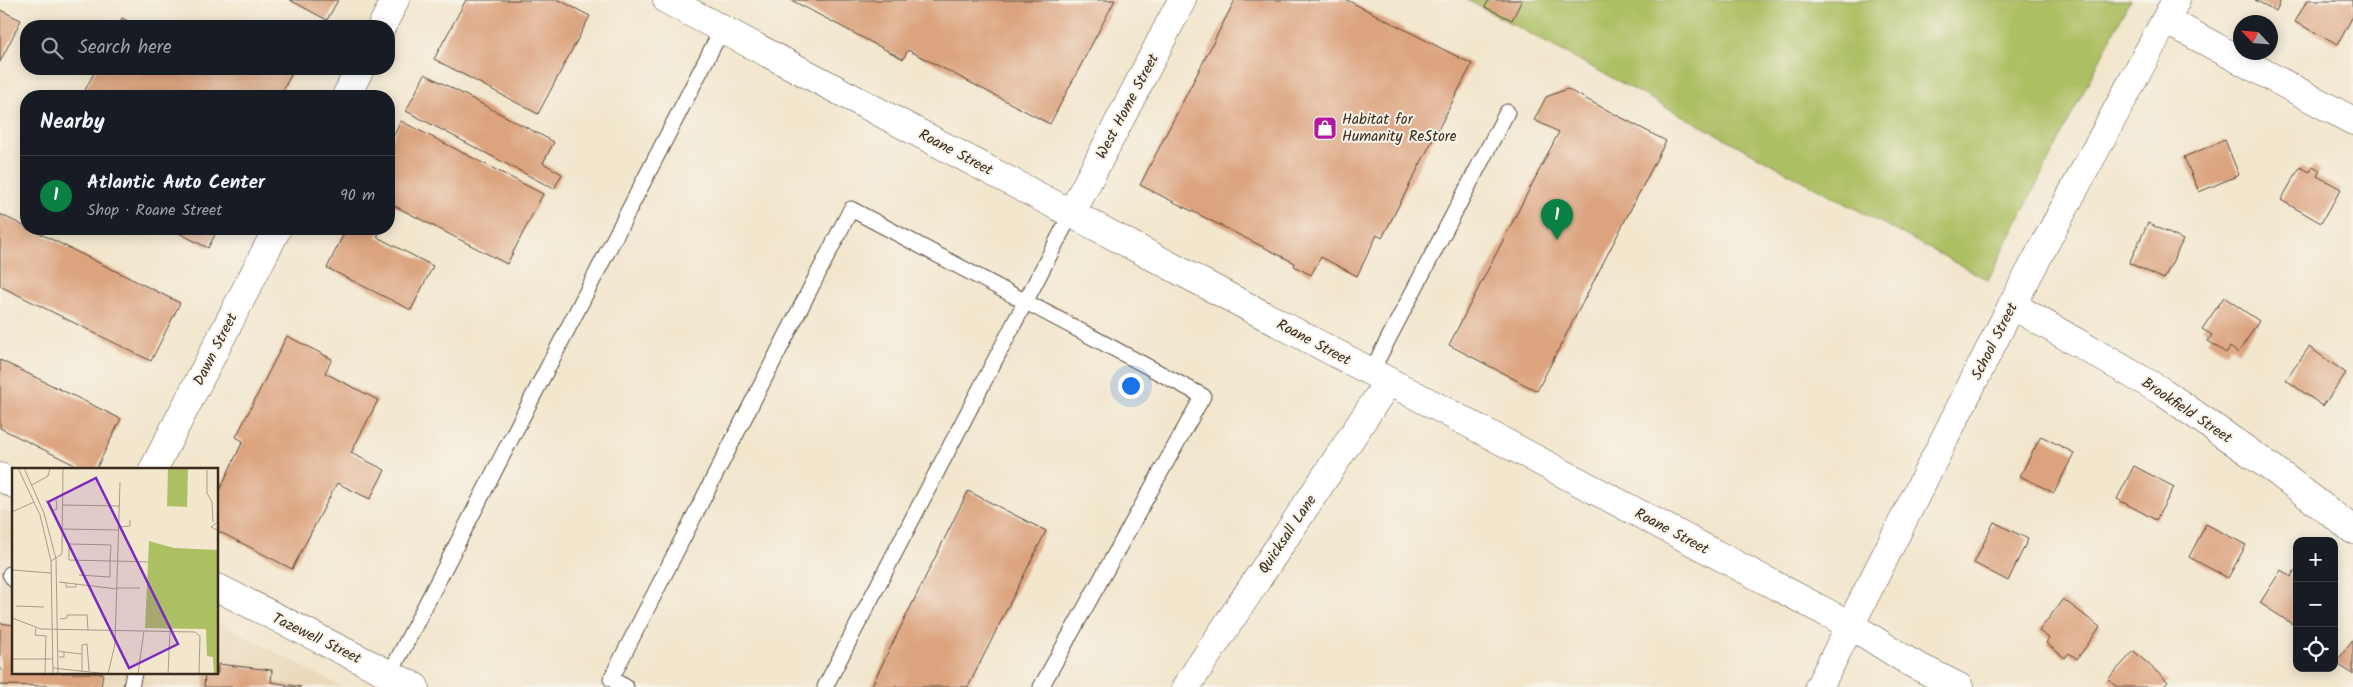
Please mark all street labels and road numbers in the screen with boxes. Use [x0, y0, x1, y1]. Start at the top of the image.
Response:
street label: West Home Street [1090, 49, 1166, 163]
street label: Roane Street [914, 123, 997, 183]
street label: School Street [1965, 298, 2025, 384]
street label: Dawn Street [187, 309, 245, 390]
street label: Roane Street [1272, 313, 1355, 373]
street label: Brookfield Street [2136, 372, 2237, 450]
street label: Quicksall Lane [1252, 490, 1323, 579]
street label: Roane Street [1630, 502, 1713, 562]
street label: Tazewell Street [268, 607, 365, 671]

